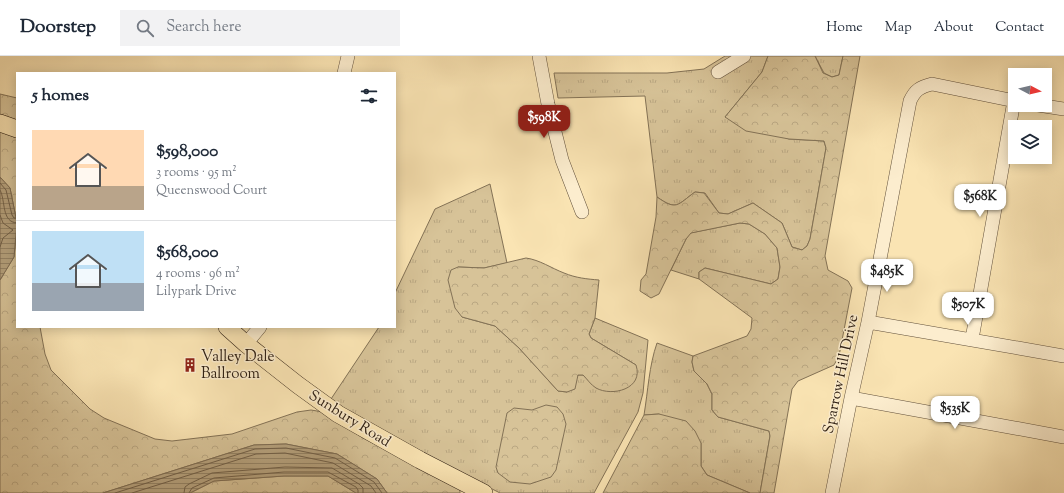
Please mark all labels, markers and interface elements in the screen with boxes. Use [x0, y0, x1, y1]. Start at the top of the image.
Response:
search box [120, 10, 400, 46]
text: Doorstep [20, 14, 96, 41]
icon: search [134, 17, 156, 39]
text: Search here [166, 17, 241, 38]
text: Home [826, 18, 863, 38]
text: Map [885, 18, 912, 38]
text: About [934, 18, 973, 38]
text: Contact [995, 18, 1044, 38]
north arrow [1008, 68, 1052, 112]
map controls [1008, 68, 1052, 164]
text: 5 homes [32, 84, 89, 108]
icon: filters [358, 85, 380, 107]
pin: $598K [516, 105, 572, 139]
text: $598K [527, 109, 561, 127]
button: layers [1008, 120, 1052, 164]
text: $598,000 [156, 140, 218, 164]
icon: home [64, 146, 112, 194]
text: 3 rooms · 95 m² [156, 164, 237, 182]
text: Queenswood Court [156, 182, 267, 200]
pin: $568K [952, 184, 1008, 218]
text: $568K [963, 188, 997, 206]
text: $568,000 [156, 241, 218, 265]
icon: home [64, 247, 112, 295]
pin: $485K [859, 259, 915, 293]
text: $485K [870, 263, 904, 281]
text: 4 rooms · 96 m² [156, 265, 240, 283]
text: Lilypark Drive [156, 283, 236, 301]
pin: $507K [940, 292, 996, 326]
text: $507K [951, 296, 985, 314]
street label: Sparrow Hill Drive [819, 313, 864, 436]
place label: Valley Dale Ballroom [201, 347, 275, 385]
building icon: Valley Dale Ballroom [182, 357, 198, 373]
street label: Sunbury Road [304, 386, 395, 453]
pin: $535K [927, 396, 983, 430]
text: $535K [940, 400, 970, 418]

